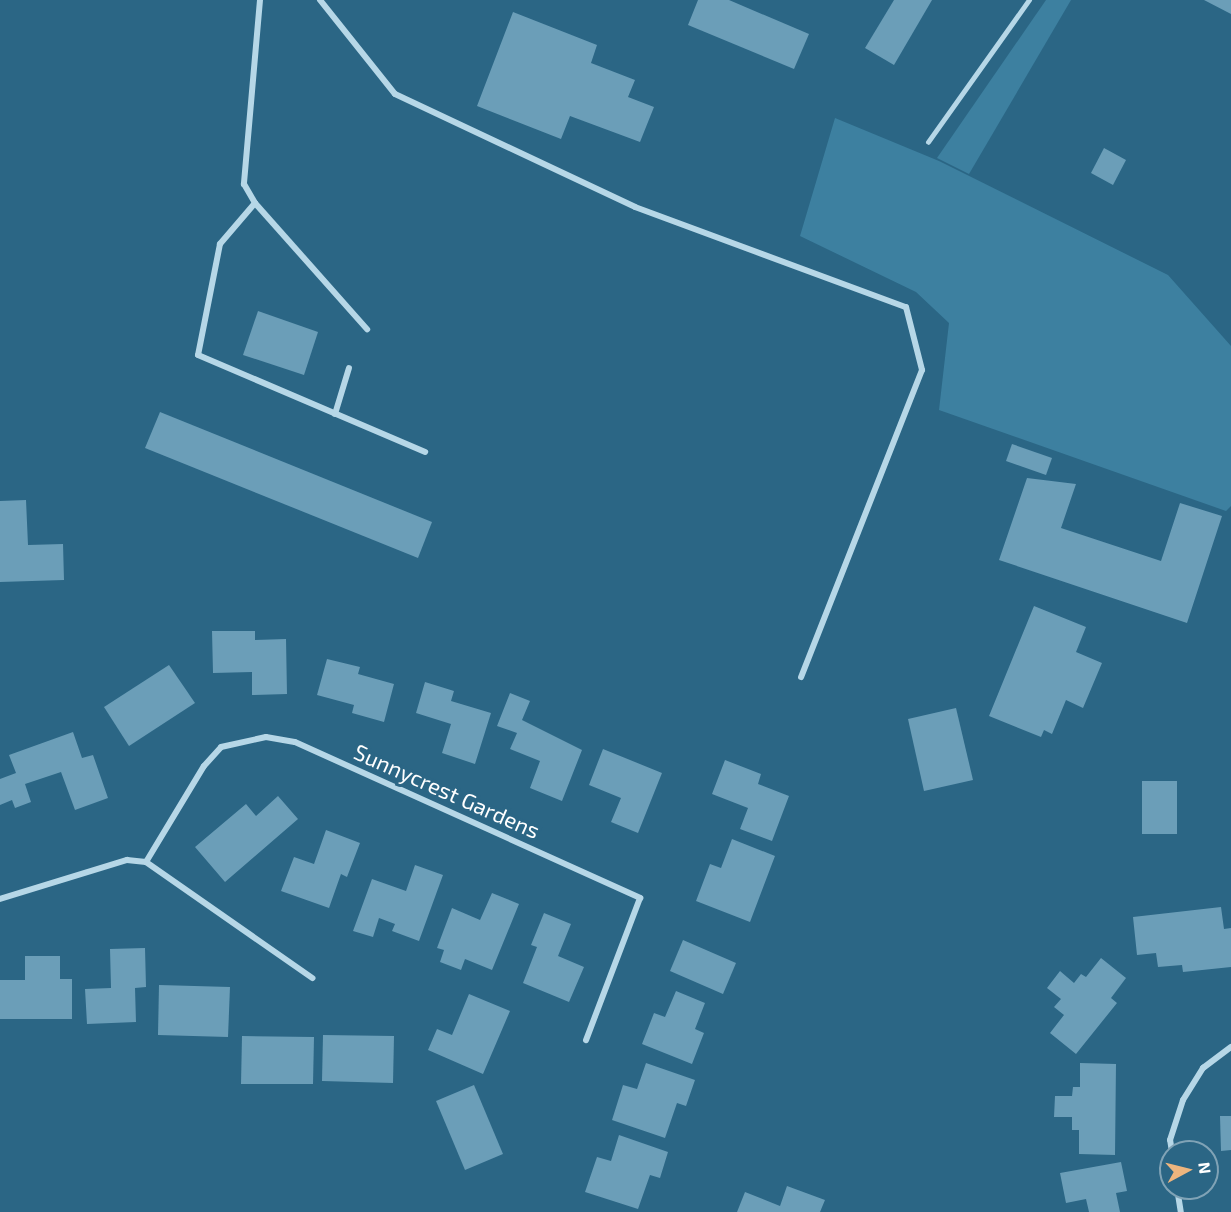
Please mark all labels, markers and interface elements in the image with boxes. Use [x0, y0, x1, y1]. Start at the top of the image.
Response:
street label: Sunnycrest Gardens [350, 738, 544, 844]
north arrow [1159, 1140, 1219, 1200]
text: N [1195, 1161, 1216, 1175]

